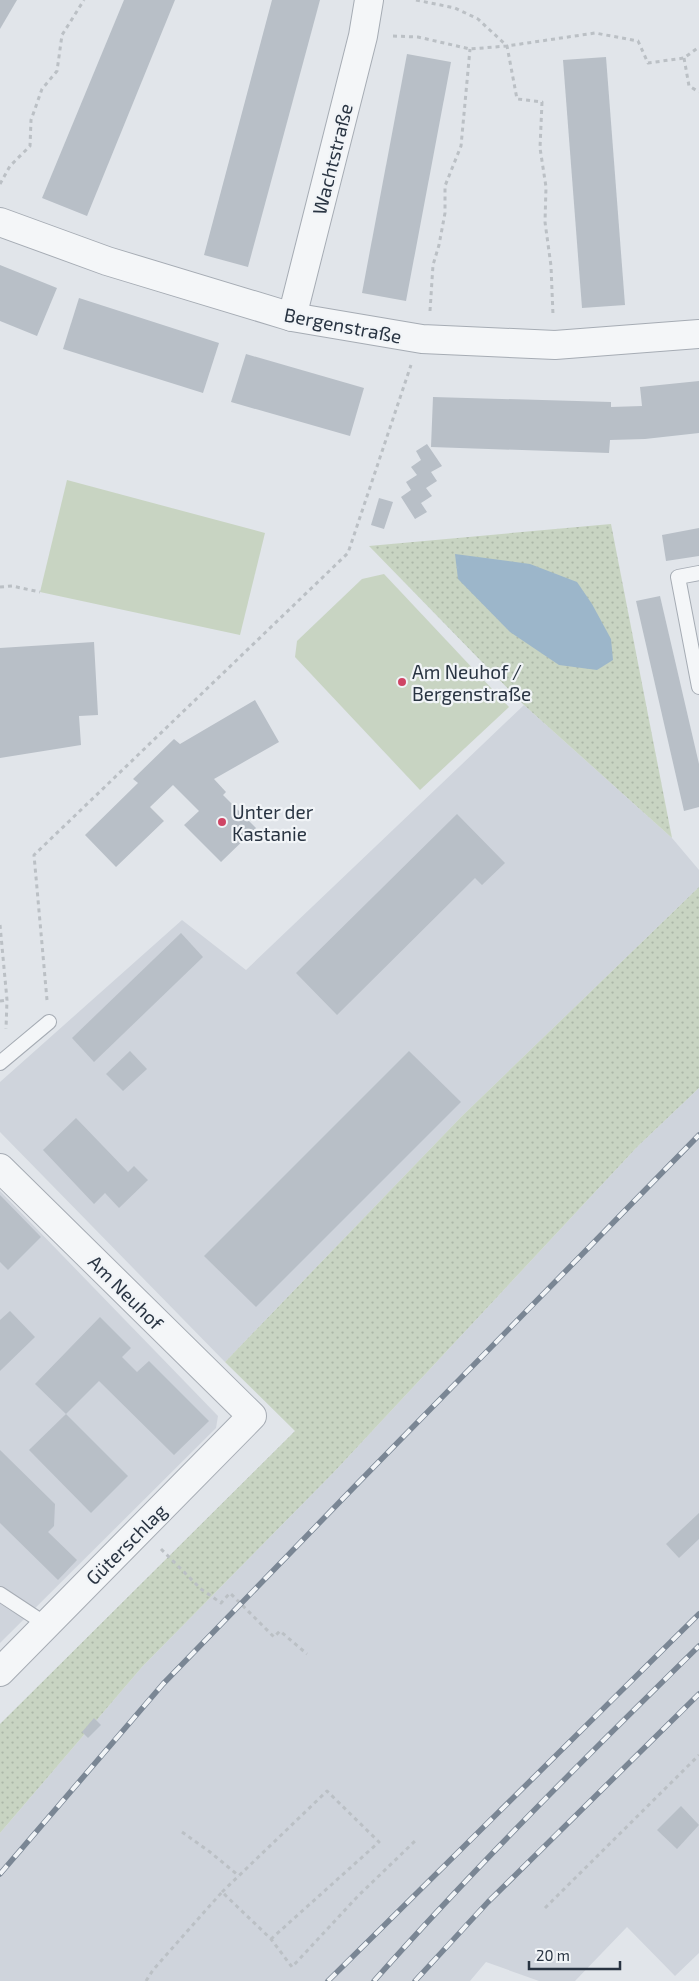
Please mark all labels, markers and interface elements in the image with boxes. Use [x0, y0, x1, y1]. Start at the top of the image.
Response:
street label: Wachtstraße [307, 101, 357, 217]
street label: Bergenstraße [282, 302, 404, 348]
place label: Am Neuhof / Bergenstraße [412, 660, 531, 705]
marker: Am Neuhof / Bergenstraße [396, 676, 408, 688]
place label: Unter der Kastanie [232, 800, 314, 845]
marker: Unter der Kastanie [216, 816, 228, 828]
street label: Am Neuhof [84, 1250, 169, 1335]
street label: Güterschlag [81, 1499, 171, 1589]
scale bar [529, 1938, 620, 1970]
text: 20 m [536, 1946, 570, 1964]

